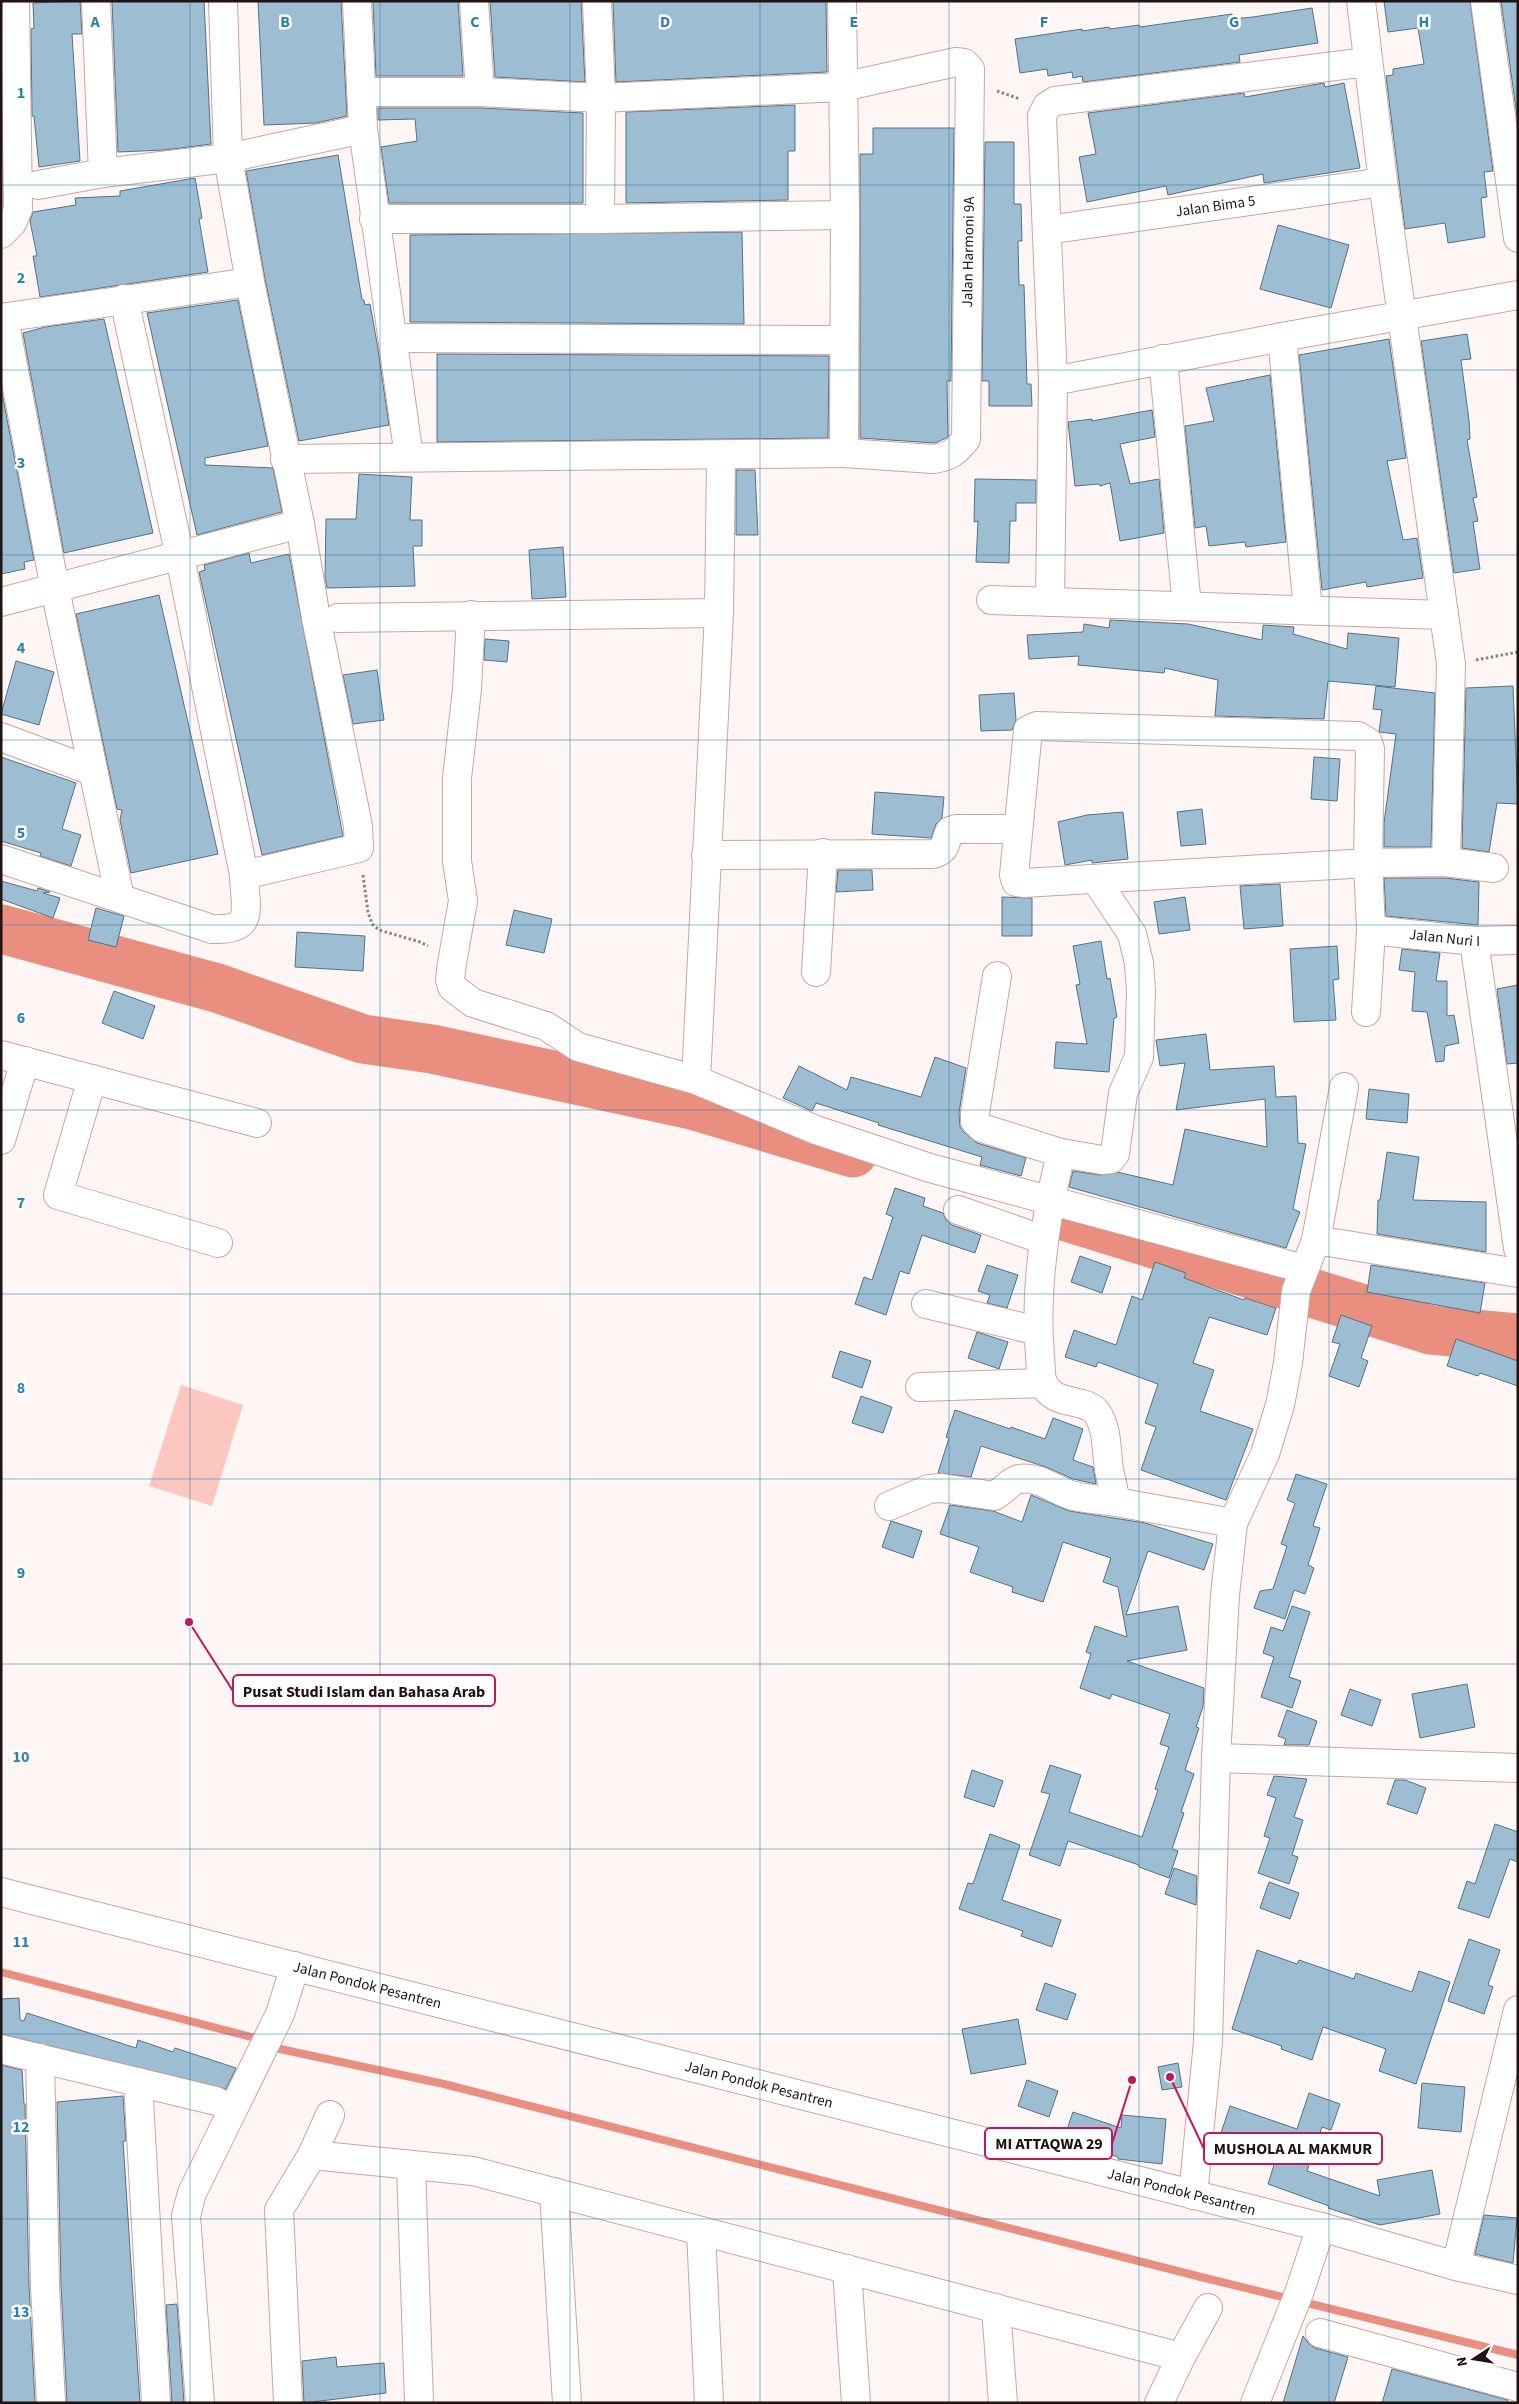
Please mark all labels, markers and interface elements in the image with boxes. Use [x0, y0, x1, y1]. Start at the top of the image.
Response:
text: A [89, 11, 100, 33]
text: B [280, 11, 290, 33]
text: C [470, 11, 480, 33]
text: D [660, 11, 670, 33]
text: E [850, 11, 858, 33]
text: F [1040, 11, 1048, 33]
text: G [1229, 11, 1239, 33]
text: H [1419, 11, 1429, 33]
text: 1 [17, 82, 25, 104]
street label: Jalan Bima 5 [1174, 190, 1257, 223]
street label: Jalan Harmoni 9A [957, 196, 980, 308]
text: 2 [17, 267, 25, 289]
text: 3 [17, 452, 25, 474]
text: 4 [17, 637, 26, 659]
text: 5 [17, 822, 25, 844]
street label: Jalan Nuri I [1408, 924, 1480, 952]
text: 6 [17, 1007, 25, 1029]
text: 7 [17, 1192, 25, 1214]
text: 8 [17, 1377, 25, 1399]
text: 9 [17, 1562, 25, 1584]
callout: Pusat Studi Islam dan Bahasa Arab [233, 1675, 495, 1706]
text: Pusat Studi Islam dan Bahasa Arab [243, 1681, 485, 1703]
text: 10 [13, 1746, 29, 1768]
text: 11 [13, 1931, 29, 1953]
street label: Jalan Pondok Pesantren [291, 1957, 444, 2014]
street label: Jalan Pondok Pesantren [682, 2056, 835, 2114]
text: 12 [13, 2116, 29, 2138]
callout: MI ATTAQWA 29 [985, 2128, 1112, 2159]
text: MI ATTAQWA 29 [995, 2133, 1103, 2155]
callout: MUSHOLA AL MAKMUR [1204, 2133, 1382, 2164]
text: MUSHOLA AL MAKMUR [1214, 2138, 1372, 2160]
street label: Jalan Pondok Pesantren [1105, 2163, 1258, 2221]
text: 13 [13, 2301, 29, 2323]
north arrow [1449, 2334, 1499, 2384]
text: N [1452, 2355, 1473, 2368]

